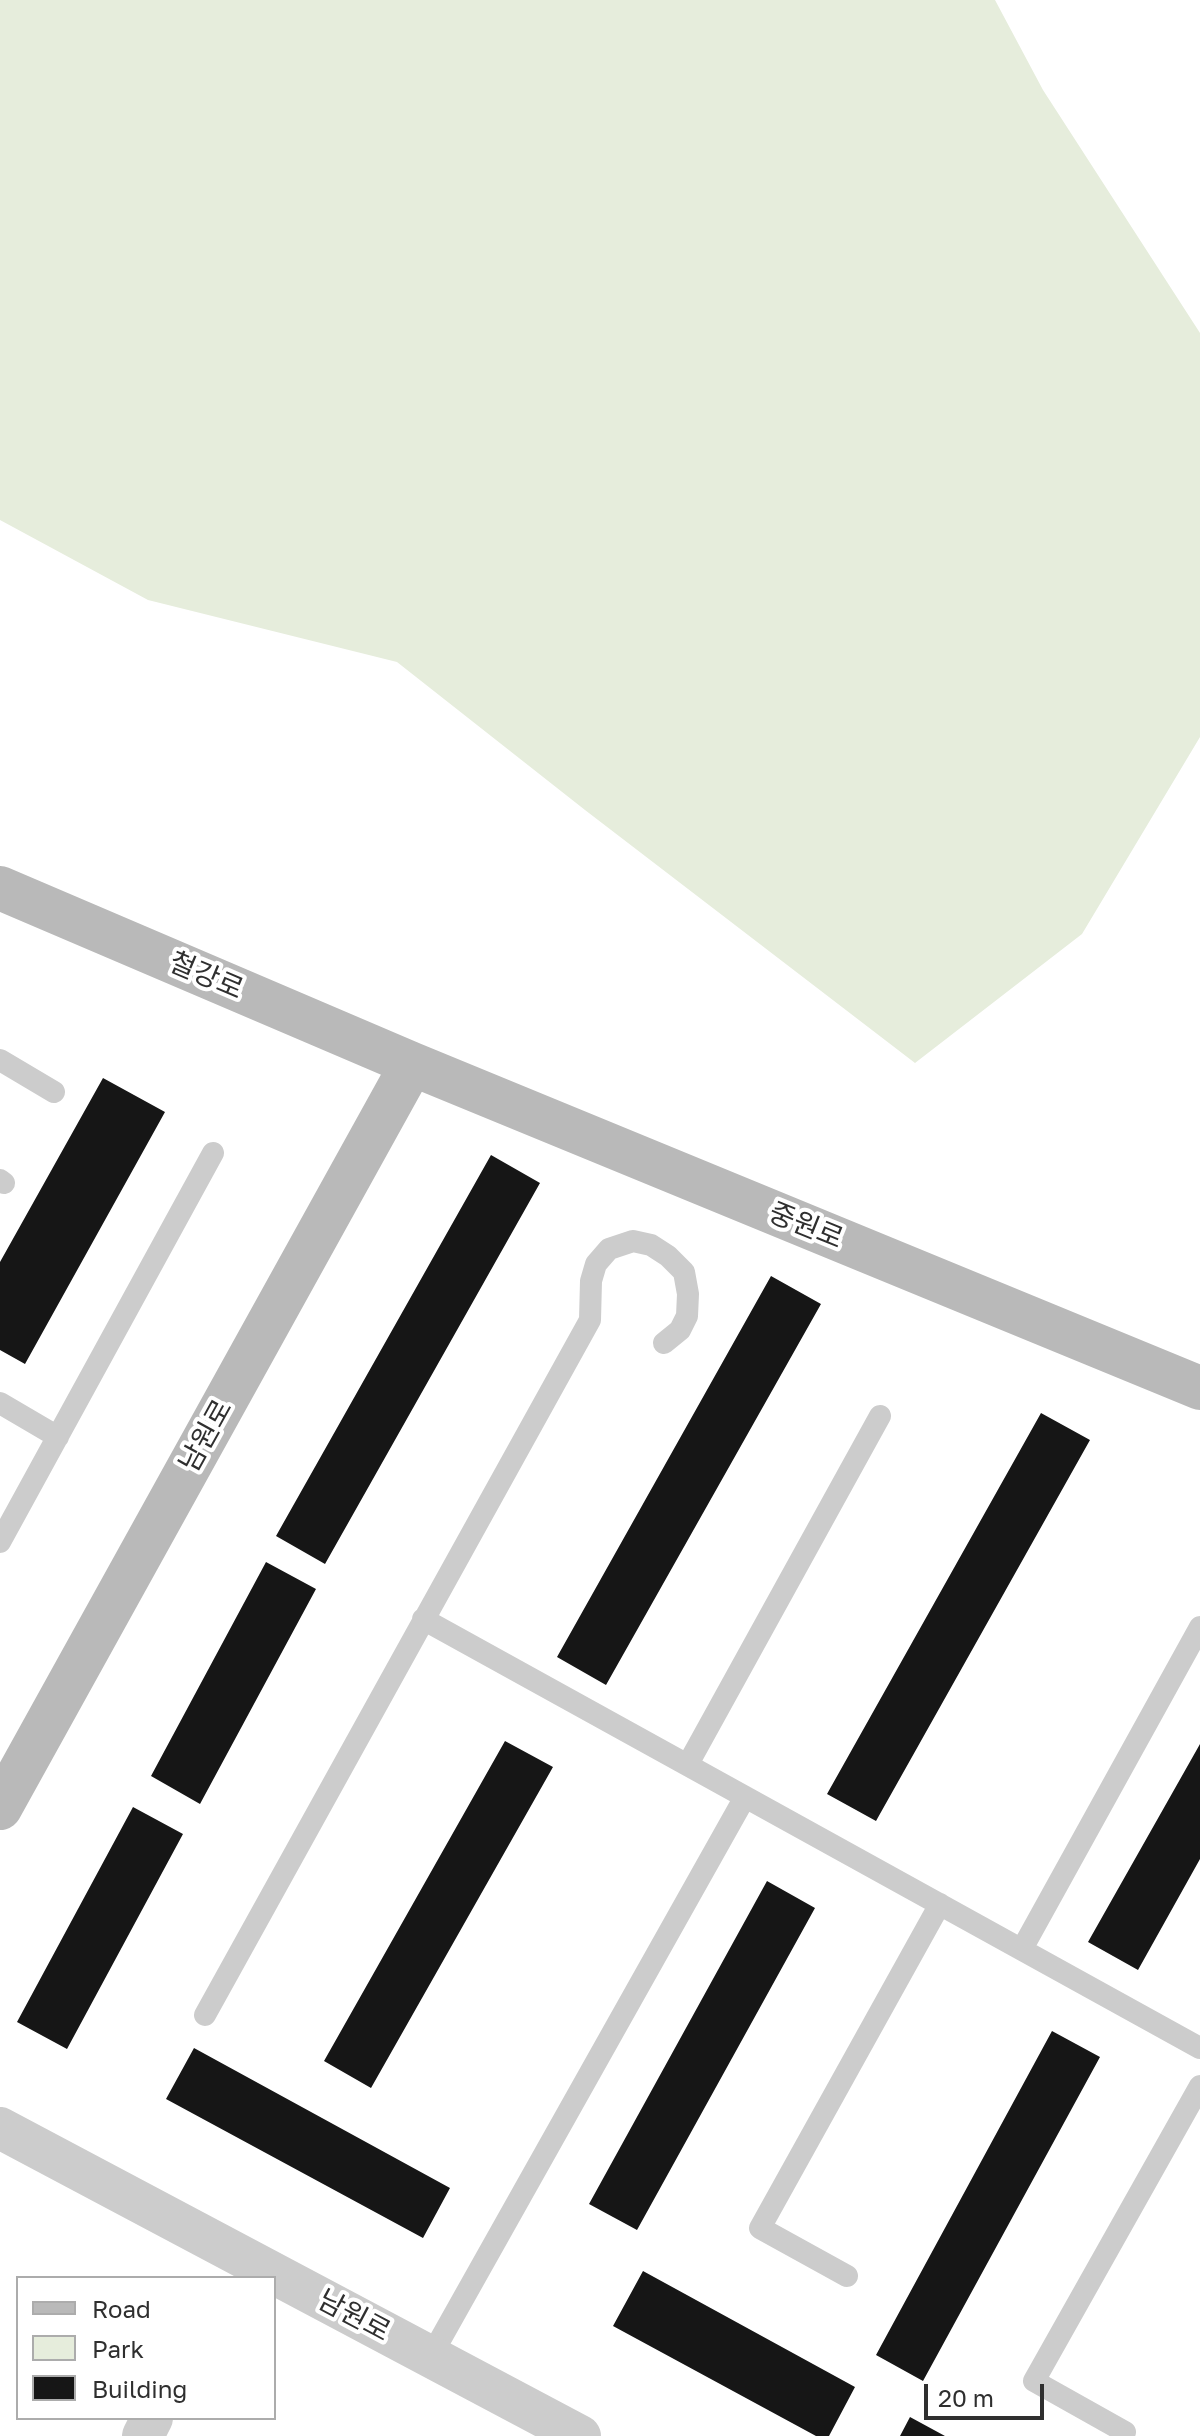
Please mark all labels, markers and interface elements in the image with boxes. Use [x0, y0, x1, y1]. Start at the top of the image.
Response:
street label: 철강로 [164, 945, 248, 1007]
street label: 중원로 [764, 1196, 848, 1256]
street label: 남원로 [173, 1394, 239, 1478]
legend [16, 2276, 276, 2420]
street label: 남원로 [312, 2283, 396, 2349]
text: Road [92, 2294, 151, 2323]
text: Park [92, 2334, 144, 2363]
scale bar [928, 2368, 1048, 2418]
text: Building [92, 2374, 187, 2403]
text: 20 m [938, 2383, 994, 2412]

